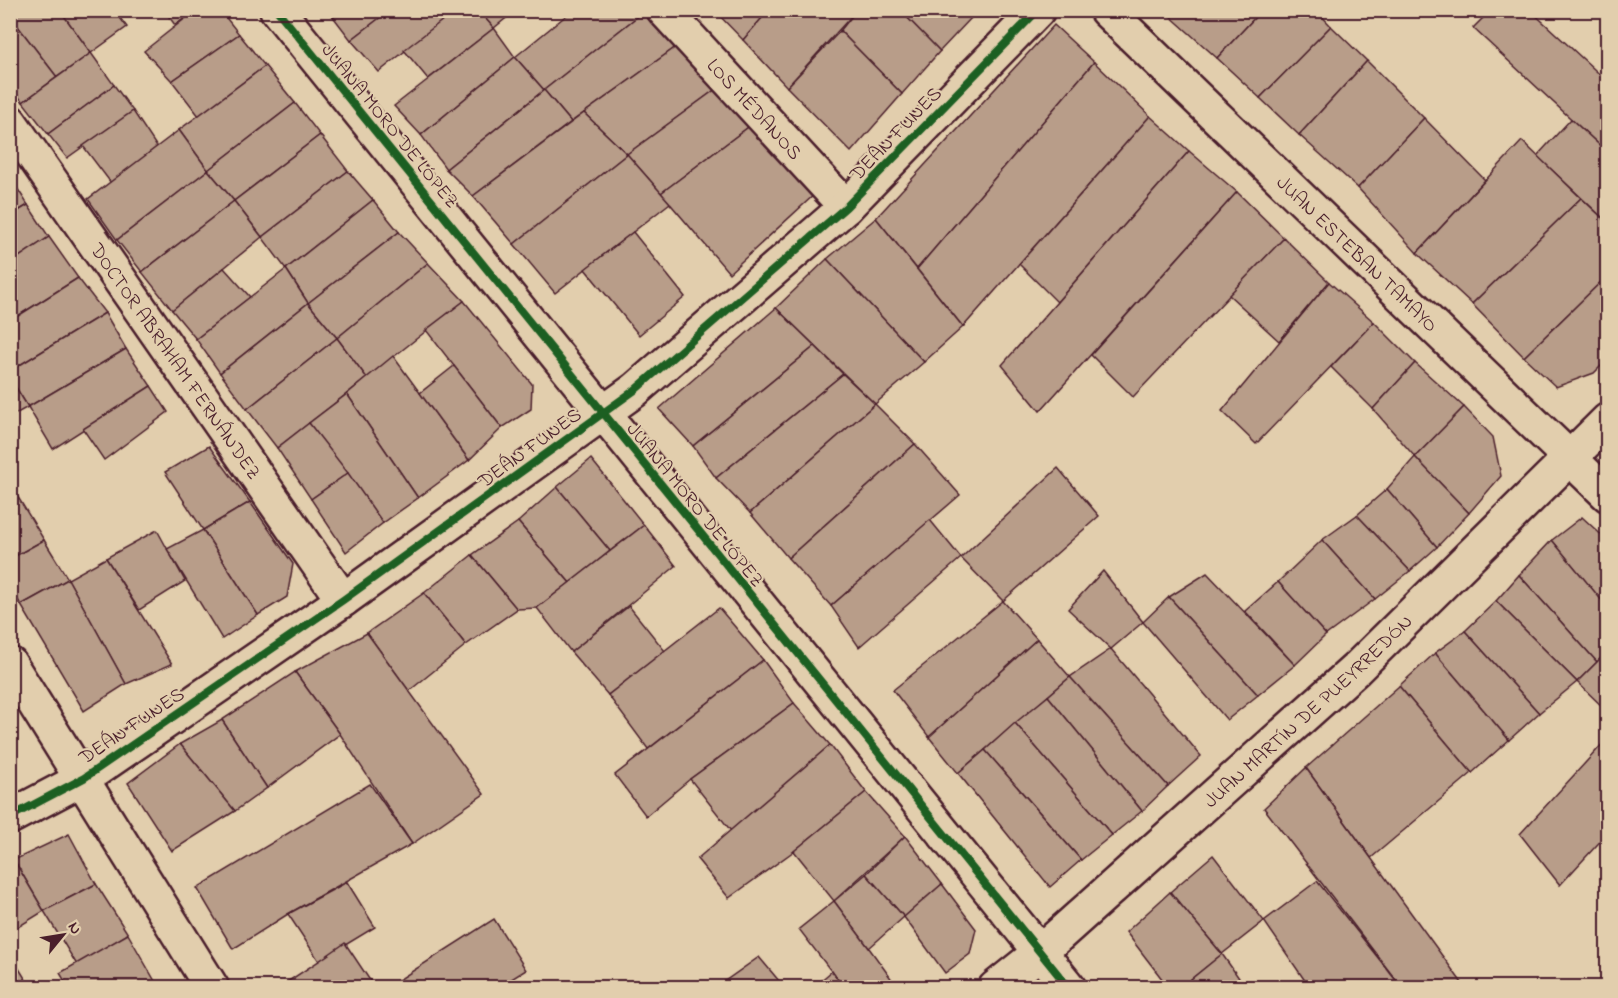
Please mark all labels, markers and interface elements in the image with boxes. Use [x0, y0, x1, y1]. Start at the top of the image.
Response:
street label: JUANA MORO DE LÓPEZ [313, 38, 465, 215]
street label: LOS MÉDANOS [699, 53, 808, 168]
street label: DEÁN FUNES [843, 81, 950, 189]
street label: JUAN ESTEBAN TAMAYO [1268, 170, 1443, 340]
street label: DOCTOR ABRAHAM FERNÁNDEZ [81, 237, 267, 486]
street label: DEÁN FUNES [472, 401, 588, 497]
street label: JUANA MORO DE LÓPEZ [618, 417, 770, 594]
street label: JUAN MARTÍN DE PUEYRREDÓN [1198, 609, 1420, 816]
street label: DEÁN FUNES [73, 681, 191, 774]
north arrow [33, 905, 93, 965]
text: N [61, 918, 87, 939]

